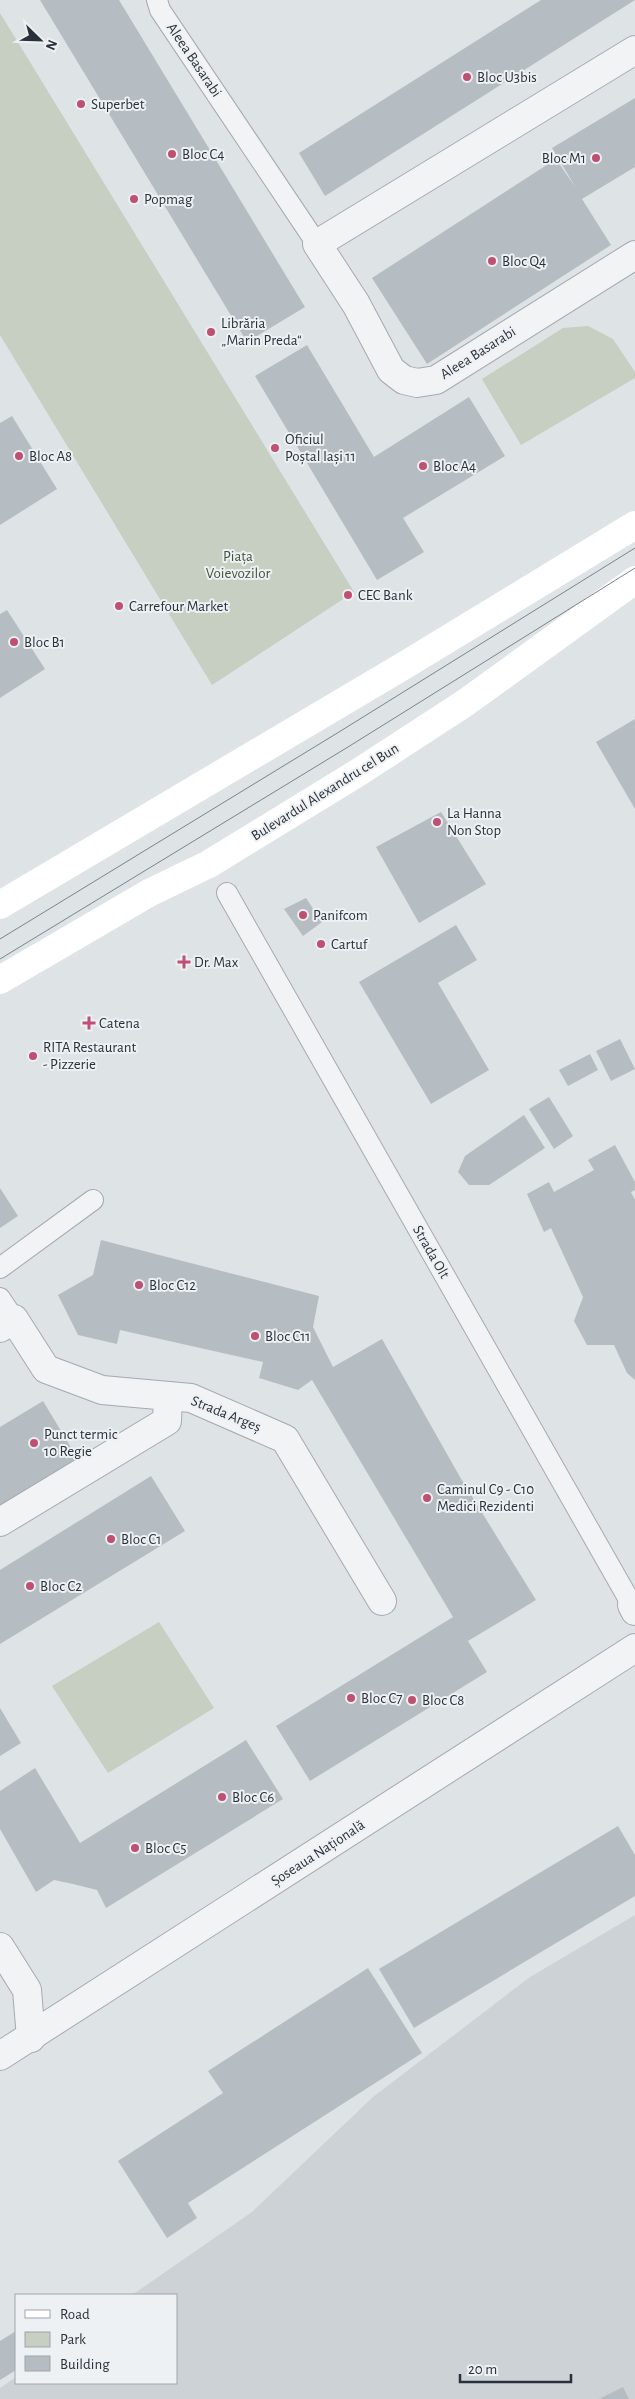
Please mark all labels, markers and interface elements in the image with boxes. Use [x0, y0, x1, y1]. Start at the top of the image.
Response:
north arrow [15, 15, 65, 65]
street label: Aleea Basarabi [164, 20, 224, 100]
text: N [43, 37, 59, 52]
place label: Bloc U3bis [477, 70, 537, 85]
marker: Bloc U3bis [461, 71, 473, 83]
place label: Superbet [91, 97, 145, 112]
marker: Superbet [75, 98, 87, 110]
place label: Bloc C4 [182, 147, 224, 162]
marker: Bloc C4 [166, 148, 178, 160]
place label: Bloc M1 [542, 151, 586, 166]
marker: Bloc M1 [590, 152, 602, 164]
place label: Popmag [144, 192, 193, 207]
marker: Popmag [128, 193, 140, 205]
place label: Bloc Q4 [502, 254, 546, 269]
marker: Bloc Q4 [486, 255, 498, 267]
place label: Librăria „Marin Preda“ [221, 316, 302, 348]
street label: Aleea Basarabi [438, 324, 518, 382]
marker: Librăria „Marin Preda“ [205, 326, 217, 338]
place label: Oficiul Poștal Iași 11 [285, 432, 356, 465]
marker: Oficiul Poștal Iași 11 [269, 442, 281, 454]
place label: Bloc A8 [29, 449, 72, 464]
marker: Bloc A8 [13, 450, 25, 462]
place label: Bloc A4 [433, 459, 476, 474]
marker: Bloc A4 [417, 460, 429, 472]
park label: Piața Voievozilor [206, 549, 270, 581]
place label: CEC Bank [358, 588, 413, 603]
marker: CEC Bank [342, 589, 354, 601]
place label: Carrefour Market [129, 599, 228, 614]
marker: Carrefour Market [113, 600, 125, 612]
place label: Bloc B1 [24, 635, 65, 650]
marker: Bloc B1 [8, 636, 20, 648]
street label: Bulevardul Alexandru cel Bun [249, 740, 401, 844]
place label: La Hanna Non Stop [447, 806, 502, 838]
marker: La Hanna Non Stop [431, 816, 443, 828]
place label: Panifcom [313, 908, 368, 923]
marker: Panifcom [297, 909, 309, 921]
place label: Cartuf [331, 937, 369, 952]
marker: Cartuf [315, 938, 327, 950]
place label: Dr. Max [194, 955, 239, 970]
marker: Dr. Max [178, 956, 190, 968]
place label: Catena [99, 1016, 140, 1031]
marker: Catena [83, 1017, 95, 1029]
place label: RITA Restaurant - Pizzerie [43, 1040, 136, 1072]
marker: RITA Restaurant - Pizzerie [27, 1050, 39, 1062]
street label: Strada Olt [410, 1223, 452, 1281]
place label: Bloc C12 [149, 1278, 196, 1293]
marker: Bloc C12 [133, 1279, 145, 1291]
place label: Bloc C11 [265, 1329, 311, 1344]
marker: Bloc C11 [249, 1330, 261, 1342]
street label: Strada Argeș [189, 1393, 263, 1436]
place label: Punct termic 10 Regie [44, 1427, 118, 1459]
marker: Punct termic 10 Regie [28, 1437, 40, 1449]
place label: Caminul C9 - C10 Medici Rezidenti [437, 1482, 534, 1514]
marker: Caminul C9 - C10 Medici Rezidenti [421, 1492, 433, 1504]
place label: Bloc C1 [121, 1532, 161, 1547]
marker: Bloc C1 [105, 1533, 117, 1545]
place label: Bloc C2 [40, 1579, 82, 1594]
marker: Bloc C2 [24, 1580, 36, 1592]
place label: Bloc C7 [361, 1691, 402, 1706]
marker: Bloc C7 [345, 1692, 357, 1704]
place label: Bloc C8 [422, 1693, 464, 1708]
marker: Bloc C8 [406, 1694, 418, 1706]
place label: Bloc C6 [232, 1790, 274, 1805]
marker: Bloc C6 [216, 1791, 228, 1803]
street label: Șoseaua Națională [268, 1817, 368, 1890]
place label: Bloc C5 [145, 1841, 186, 1856]
marker: Bloc C5 [129, 1842, 141, 1854]
legend [15, 2294, 178, 2384]
text: Road [60, 2307, 90, 2322]
text: Park [60, 2332, 86, 2347]
scale bar [460, 2352, 571, 2384]
text: Building [60, 2357, 110, 2372]
text: 20 m [468, 2362, 497, 2377]

